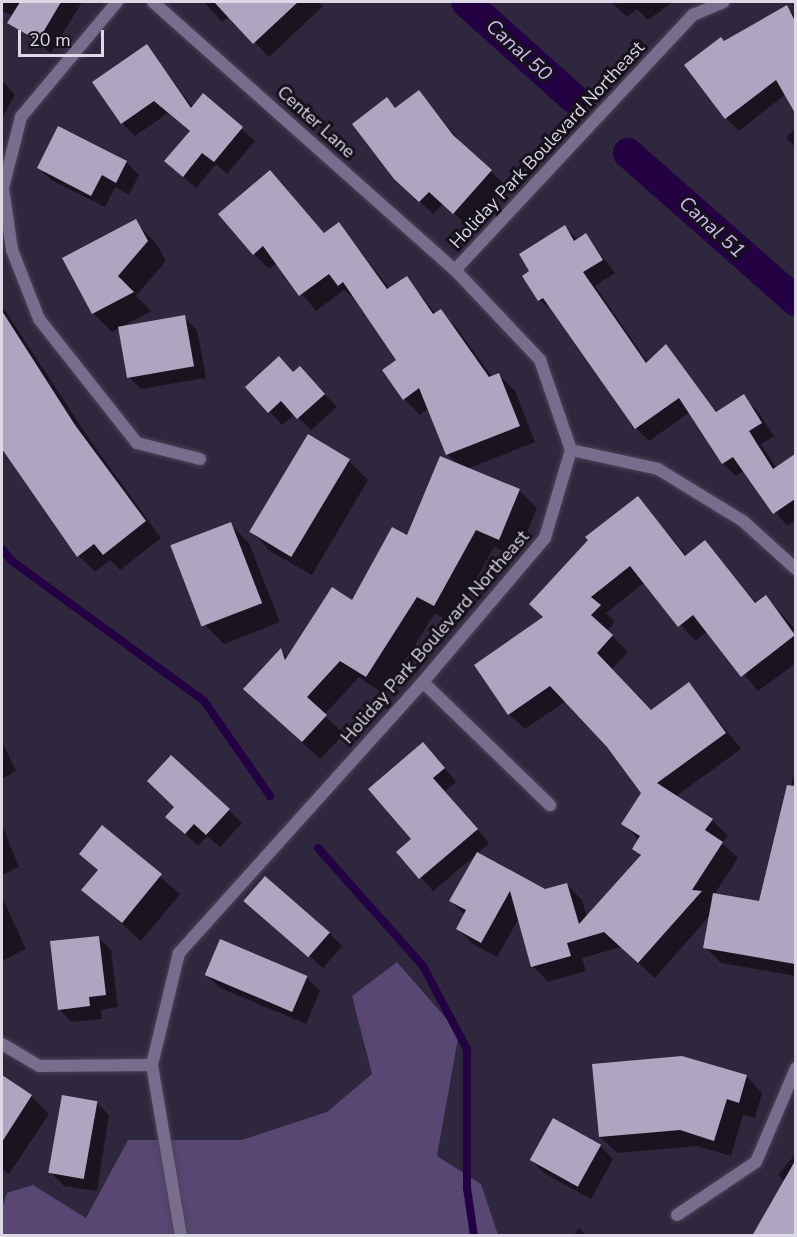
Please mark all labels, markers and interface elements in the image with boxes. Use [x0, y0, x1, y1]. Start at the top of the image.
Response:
water label: Canal 50 [481, 14, 557, 86]
scale bar [21, 18, 106, 56]
text: 20 m [29, 28, 71, 52]
street label: Holiday Park Boulevard Northeast [445, 37, 649, 253]
street label: Center Lane [273, 81, 359, 163]
water label: Canal 51 [674, 191, 750, 263]
street label: Holiday Park Boulevard Northeast [337, 526, 533, 748]

